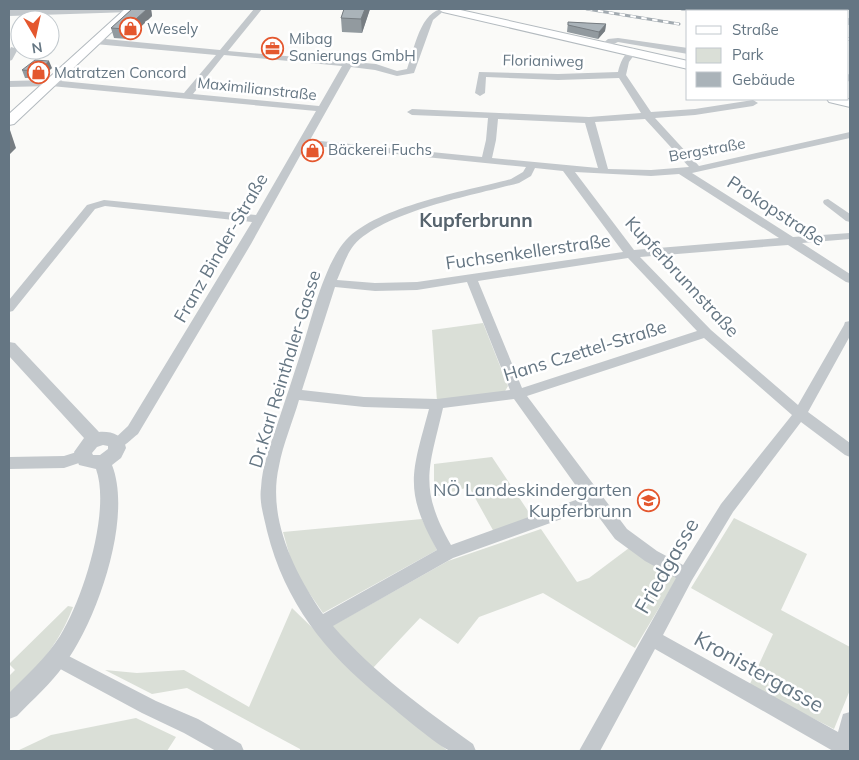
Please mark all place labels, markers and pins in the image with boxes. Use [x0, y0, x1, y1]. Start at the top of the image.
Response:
shop icon: Wesely [119, 17, 143, 41]
place label: Wesely [147, 19, 198, 38]
place label: Mibag Sanierungs GmbH [289, 29, 416, 65]
office icon: Mibag Sanierungs GmbH [261, 36, 285, 60]
shop icon: Matratzen Concord [26, 61, 50, 85]
place label: Matratzen Concord [54, 63, 187, 82]
shop icon: Bäckerei Fuchs [300, 138, 324, 162]
place label: Bäckerei Fuchs [328, 140, 432, 159]
place label: NÖ Landeskindergarten Kupferbrunn [433, 478, 632, 522]
school or university icon: NÖ Landeskindergarten Kupferbrunn [636, 488, 660, 512]

